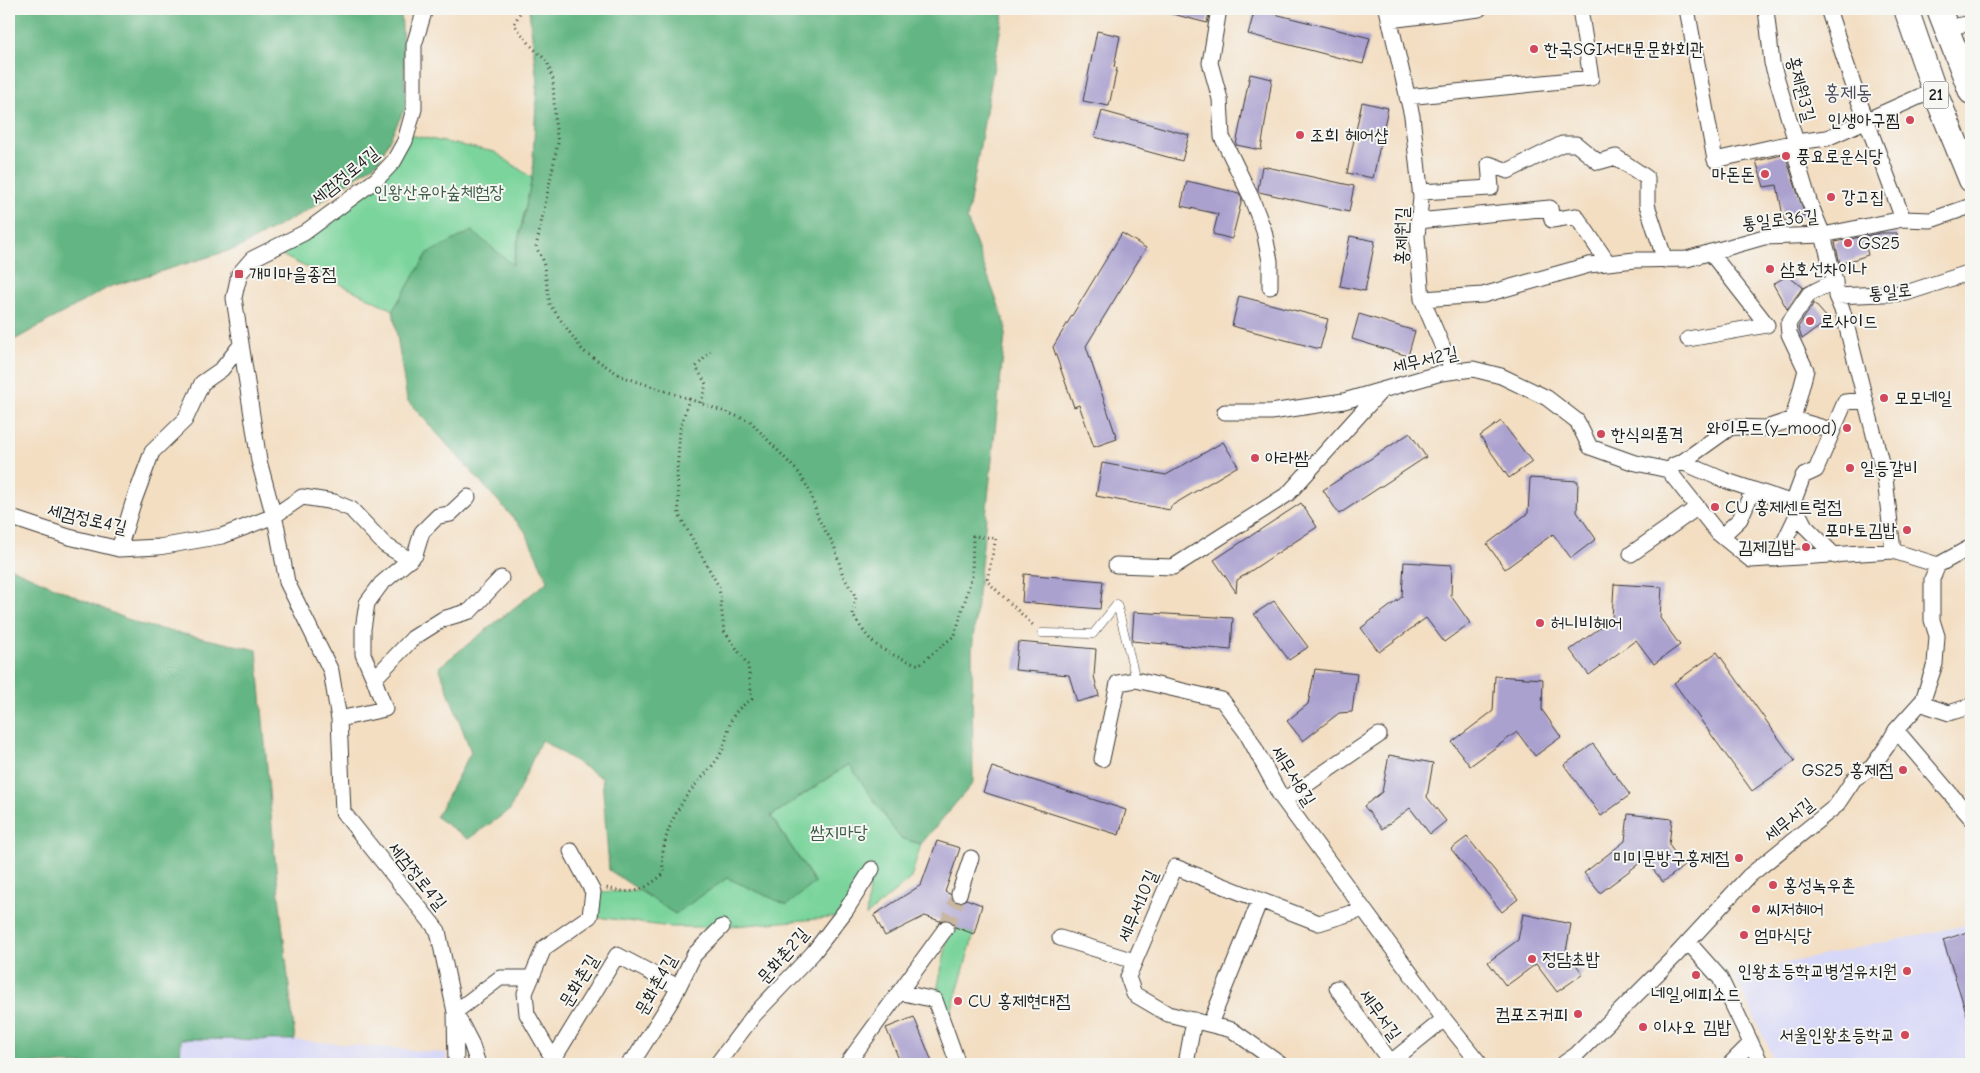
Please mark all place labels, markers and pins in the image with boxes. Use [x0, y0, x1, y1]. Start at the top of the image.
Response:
place label: 한국SGI서대문문화회관 [1544, 39, 1704, 60]
marker: 한국SGI서대문문화회관 [1528, 43, 1540, 55]
place label: 인생아구찜 [1828, 110, 1900, 131]
marker: 인생아구찜 [1904, 114, 1916, 126]
place label: 조희 헤어샵 [1310, 125, 1389, 146]
marker: 조희 헤어샵 [1294, 129, 1306, 141]
place label: 풍요로운식당 [1796, 146, 1883, 167]
marker: 풍요로운식당 [1780, 150, 1792, 162]
place label: 마돈돈 [1712, 164, 1755, 185]
marker: 마돈돈 [1759, 168, 1771, 180]
place label: 강고집 [1841, 187, 1884, 208]
marker: 강고집 [1825, 191, 1837, 203]
place label: GS25 [1858, 233, 1900, 254]
marker: GS25 [1842, 237, 1854, 249]
place label: 삼호선차이나 [1780, 259, 1867, 280]
marker: 삼호선차이나 [1764, 263, 1776, 275]
place label: 개미마을종점 [249, 264, 336, 285]
marker: 개미마을종점 [233, 268, 245, 280]
place label: 로사이드 [1820, 311, 1878, 332]
marker: 로사이드 [1804, 315, 1816, 327]
place label: 모모네일 [1894, 388, 1952, 409]
marker: 모모네일 [1878, 392, 1890, 404]
place label: 와이무드(y_mood) [1706, 418, 1837, 439]
marker: 와이무드(y_mood) [1841, 422, 1853, 434]
place label: 한식의품격 [1611, 424, 1683, 445]
marker: 한식의품격 [1595, 428, 1607, 440]
place label: 아라쌈 [1265, 448, 1309, 469]
marker: 아라쌈 [1249, 452, 1261, 464]
place label: 일등갈비 [1860, 458, 1918, 479]
marker: 일등갈비 [1844, 462, 1856, 474]
place label: CU 홍제센트럴점 [1725, 497, 1842, 518]
marker: CU 홍제센트럴점 [1709, 501, 1721, 513]
place label: 포마토김밥 [1825, 520, 1898, 541]
marker: 포마토김밥 [1901, 524, 1913, 536]
place label: 김제김밥 [1738, 537, 1797, 558]
marker: 김제김밥 [1800, 541, 1812, 553]
place label: 허니비헤어 [1550, 613, 1622, 634]
marker: 허니비헤어 [1534, 617, 1546, 629]
place label: GS25 홍제점 [1802, 760, 1894, 781]
marker: GS25 홍제점 [1897, 764, 1909, 776]
place label: 미미문방구홍제점 [1613, 848, 1730, 869]
marker: 미미문방구홍제점 [1733, 852, 1745, 864]
place label: 홍성녹우촌 [1783, 875, 1855, 896]
marker: 홍성녹우촌 [1767, 879, 1779, 891]
place label: 씨저헤어 [1766, 899, 1824, 920]
marker: 씨저헤어 [1750, 903, 1762, 915]
place label: 엄마식당 [1754, 925, 1812, 946]
marker: 엄마식당 [1738, 929, 1750, 941]
place label: 정담초밥 [1542, 949, 1600, 970]
marker: 정담초밥 [1526, 953, 1538, 965]
place label: 인왕초등학교병설유치원 [1738, 961, 1897, 982]
marker: 인왕초등학교병설유치원 [1901, 965, 1913, 977]
marker: 네일,에피소드 [1690, 969, 1702, 981]
place label: 네일,에피소드 [1651, 984, 1741, 1005]
place label: CU 홍제현대점 [968, 991, 1070, 1012]
marker: CU 홍제현대점 [952, 995, 964, 1007]
place label: 컴포즈커피 [1496, 1004, 1568, 1025]
marker: 컴포즈커피 [1572, 1008, 1584, 1020]
place label: 이사오 김밥 [1653, 1017, 1732, 1038]
marker: 이사오 김밥 [1637, 1021, 1649, 1033]
place label: 서울인왕초등학교 [1779, 1025, 1895, 1046]
marker: 서울인왕초등학교 [1899, 1029, 1911, 1041]

